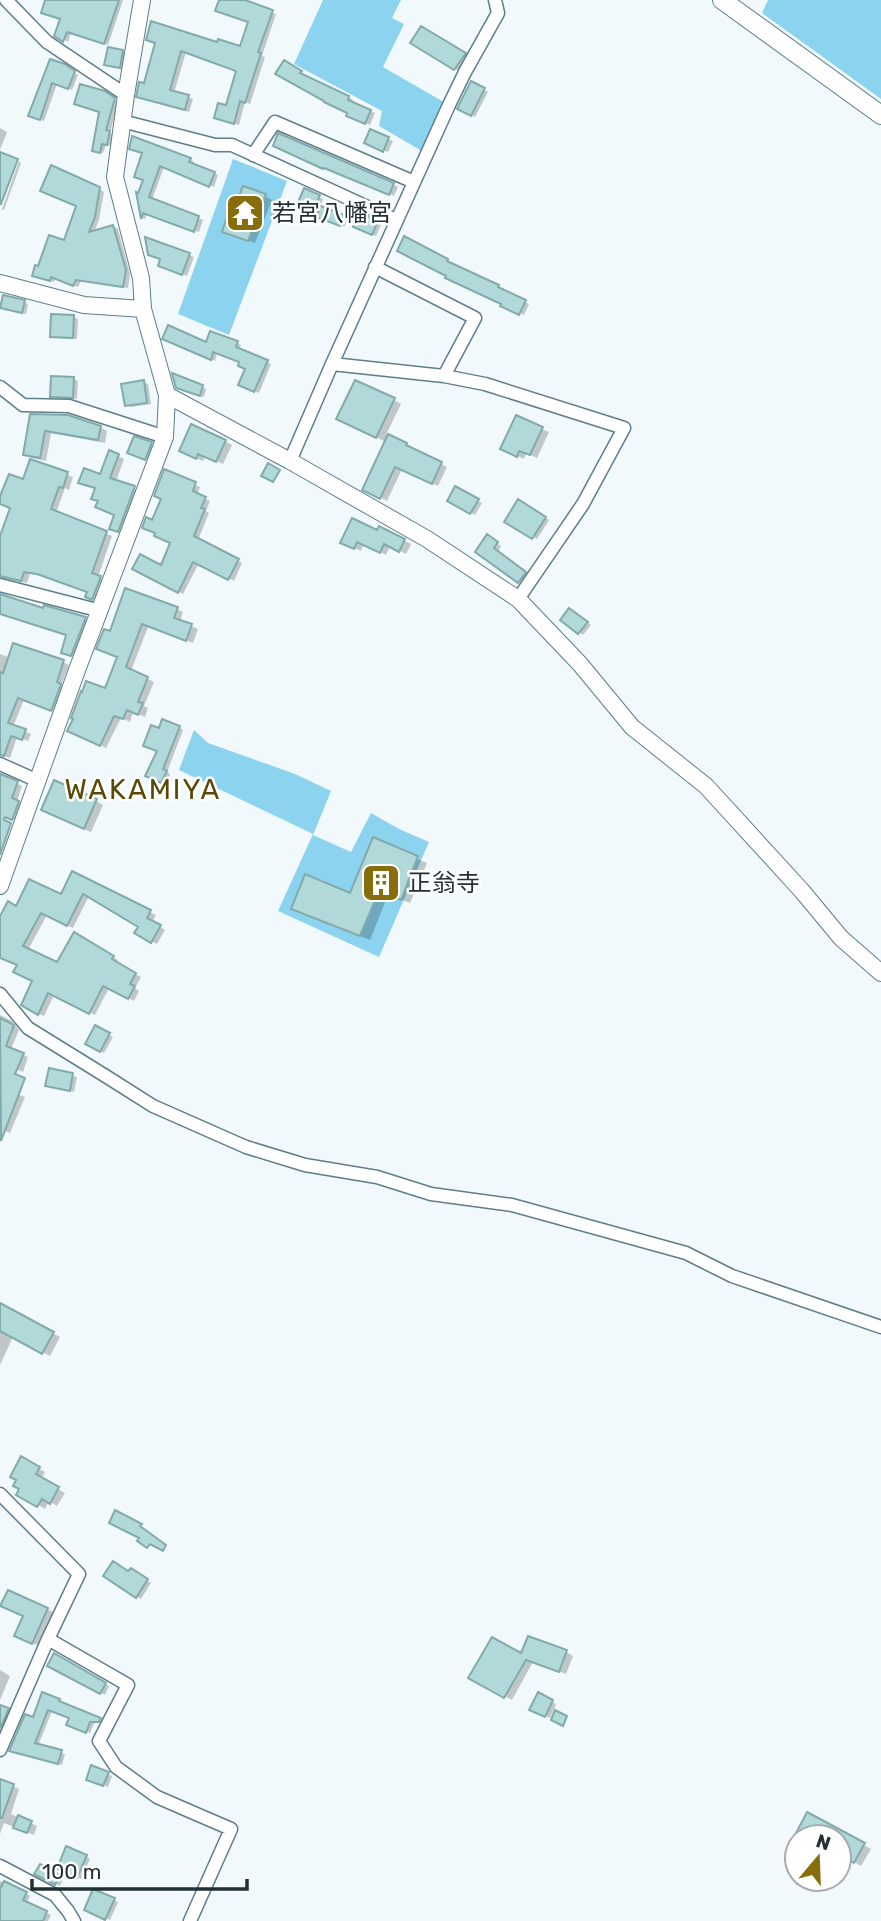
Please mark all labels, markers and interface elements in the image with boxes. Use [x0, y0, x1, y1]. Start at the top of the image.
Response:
temple icon: 若宮八幡宮 [224, 192, 266, 234]
place label: 若宮八幡宮 [272, 199, 392, 227]
district label: WAKAMIYA [65, 773, 221, 806]
building icon: 正翁寺 [360, 862, 402, 904]
place label: 正翁寺 [408, 869, 480, 897]
north arrow [783, 1823, 853, 1893]
text: N [813, 1829, 834, 1855]
scale bar [32, 1848, 247, 1892]
text: 100 m [42, 1859, 101, 1884]

